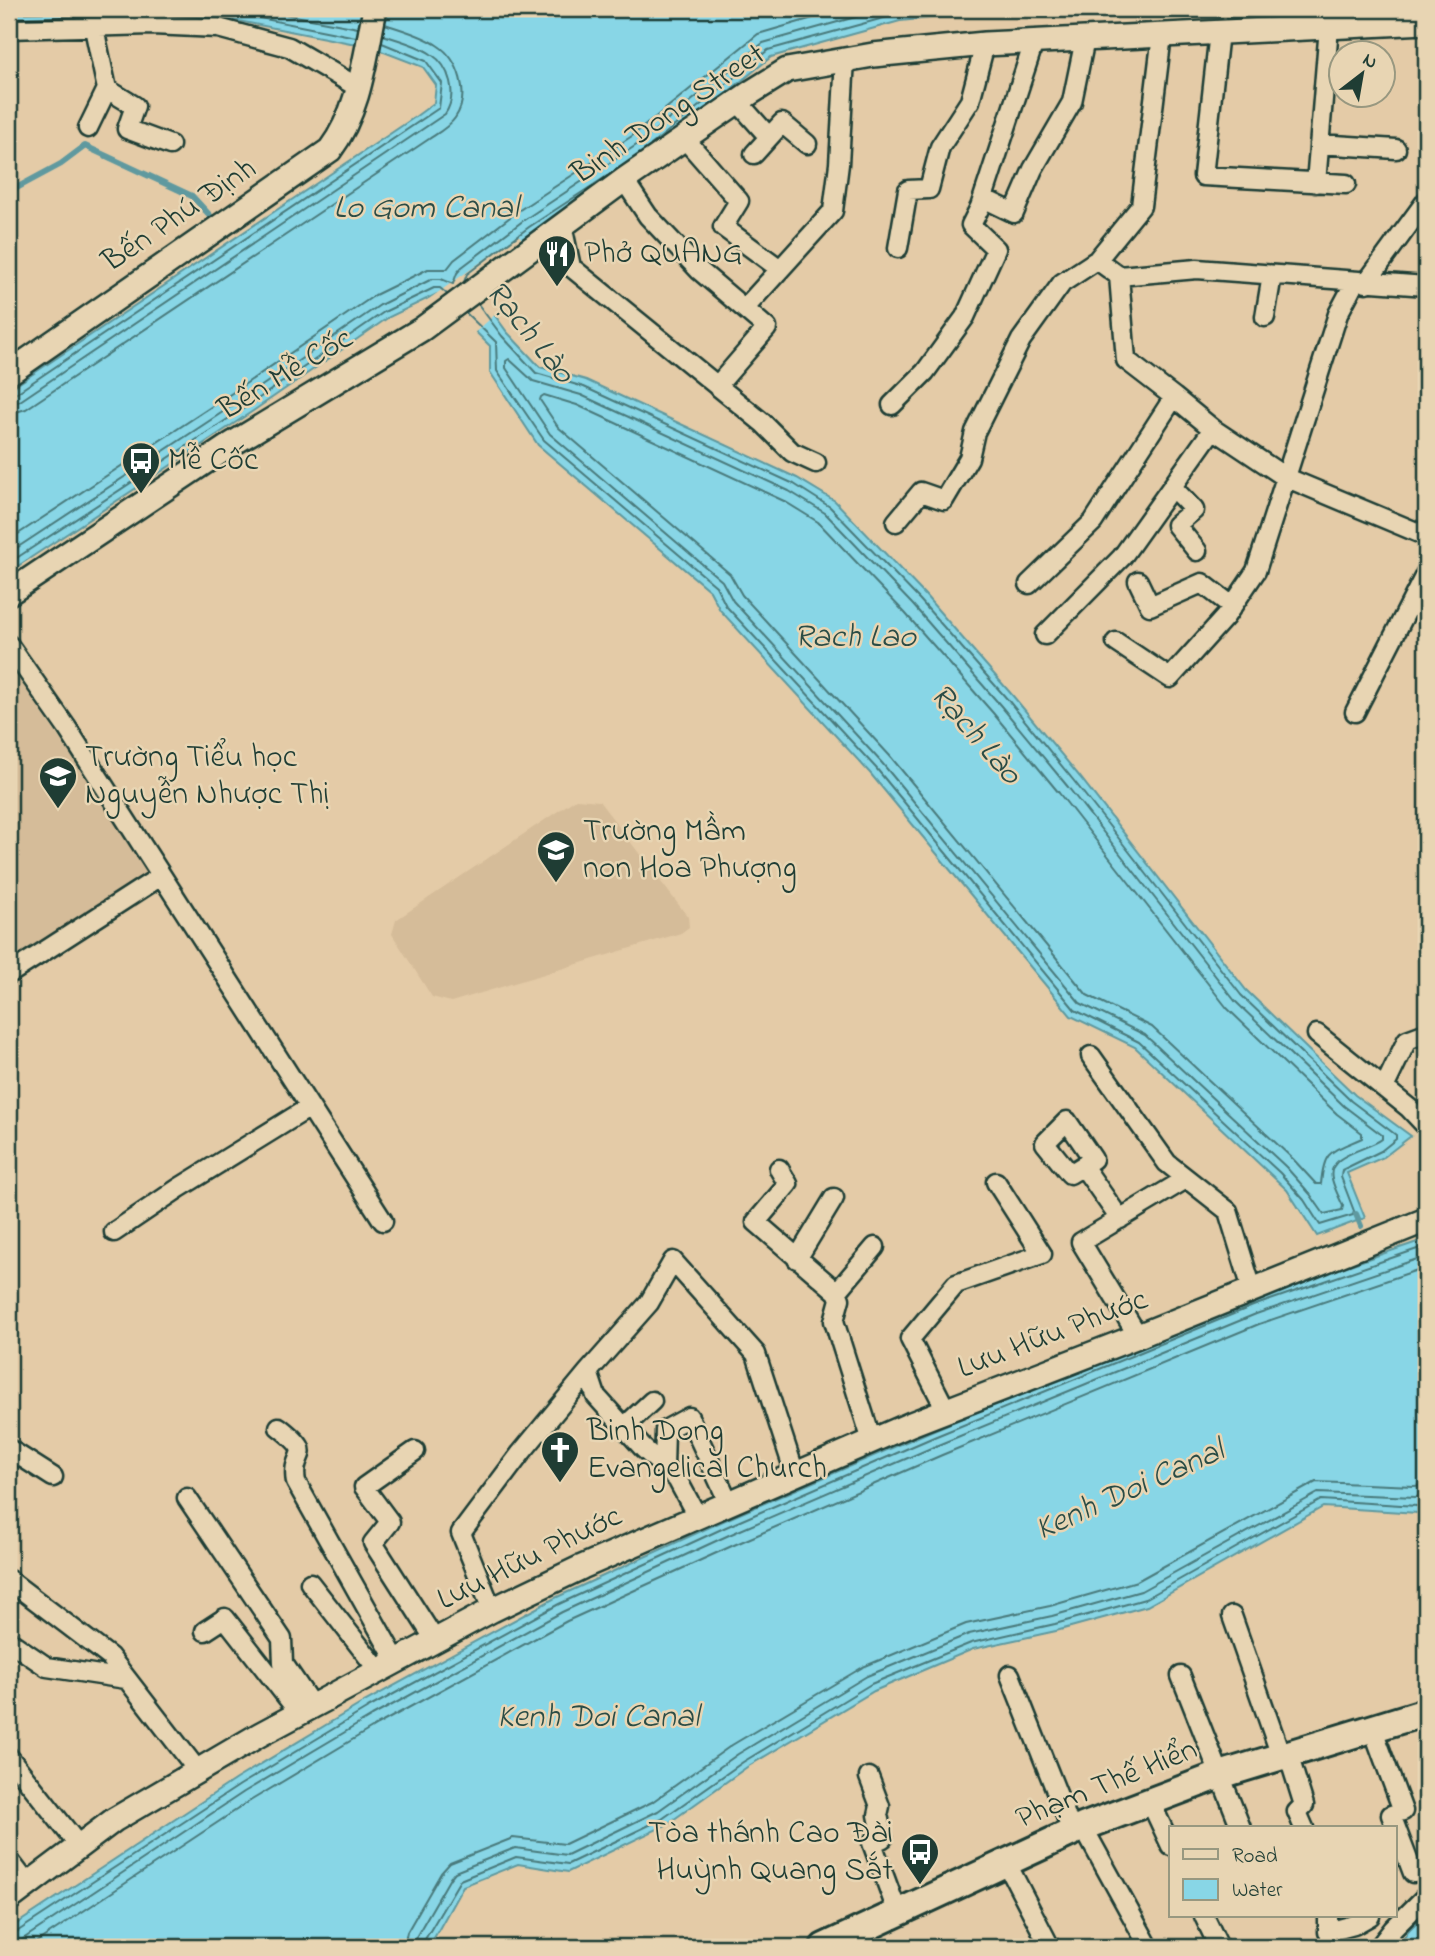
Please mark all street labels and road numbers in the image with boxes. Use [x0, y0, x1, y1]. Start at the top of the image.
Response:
street label: Binh Dong Street [562, 32, 776, 198]
street label: Bến Phú Định [92, 147, 267, 286]
street label: Bến Mễ Cốc [209, 316, 363, 434]
street label: Lưu Hữu Phước [951, 1277, 1156, 1393]
street label: Lưu Hữu Phước [430, 1494, 631, 1624]
street label: Phạm Thế Hiển [1009, 1727, 1205, 1843]

